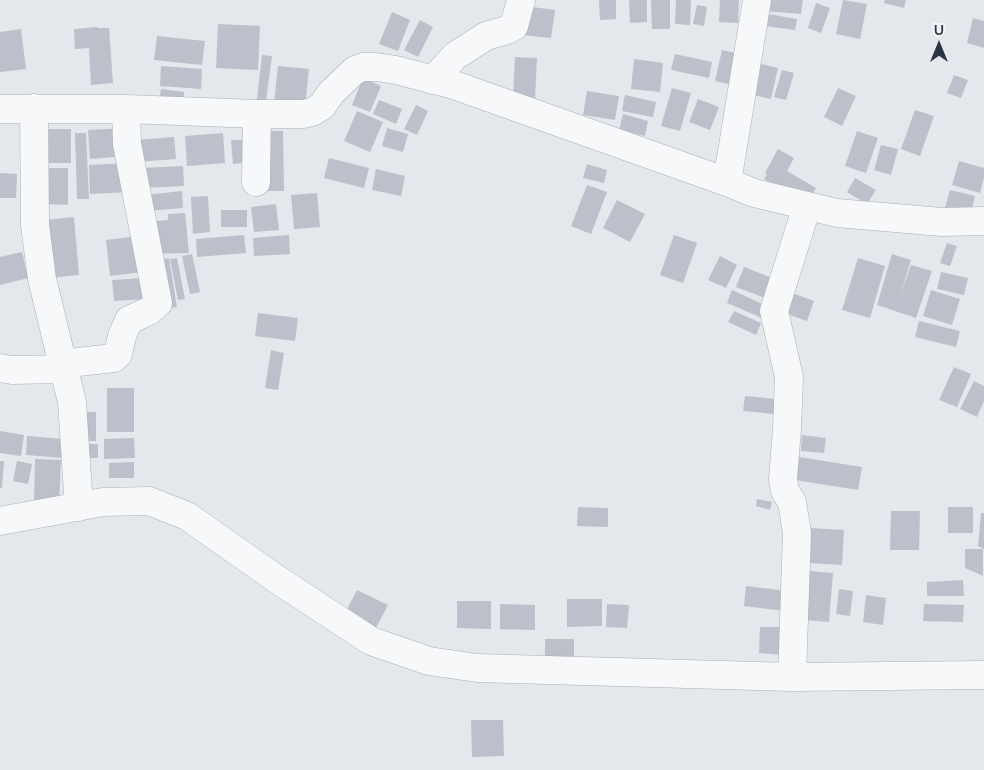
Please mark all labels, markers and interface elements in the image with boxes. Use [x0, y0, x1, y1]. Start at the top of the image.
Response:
north arrow [914, 20, 964, 70]
text: U [934, 21, 944, 39]

